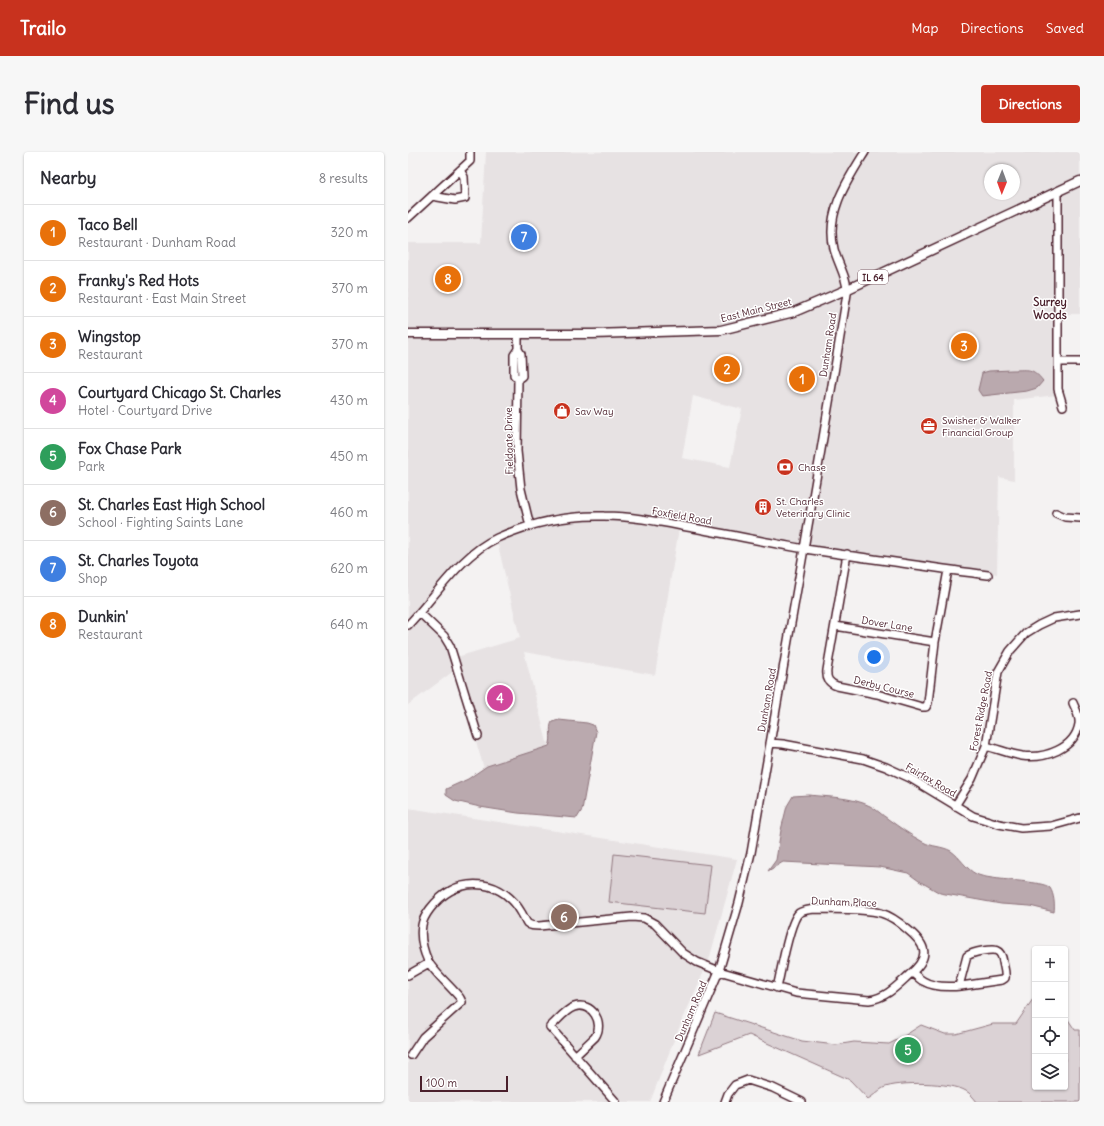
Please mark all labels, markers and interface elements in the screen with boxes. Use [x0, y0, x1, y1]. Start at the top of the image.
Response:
text: Trailo [20, 16, 66, 40]
text: Map [911, 19, 938, 37]
text: Directions [960, 19, 1024, 37]
text: Saved [1046, 19, 1084, 37]
button: Directions [981, 85, 1080, 123]
text: Find us [24, 86, 115, 122]
north arrow [984, 164, 1020, 200]
text: Nearby [40, 167, 96, 189]
text: 8 results [319, 170, 368, 187]
text: Taco Bell [78, 215, 138, 234]
pin: 7 [511, 222, 537, 252]
text: 1 [50, 224, 56, 241]
text: 320 m [330, 224, 368, 241]
text: Restaurant · Dunham Road [78, 234, 236, 251]
pin: 8 [435, 264, 461, 294]
road number: IL 64 [858, 270, 888, 284]
text: Franky's Red Hots [78, 271, 199, 290]
text: 2 [49, 280, 57, 297]
text: 370 m [331, 280, 368, 297]
text: Restaurant · East Main Street [78, 290, 246, 307]
street label: East Main Street [719, 295, 793, 325]
district label: Surrey Woods [1033, 295, 1067, 322]
street label: Dunham Road [817, 312, 840, 378]
text: Wingstop [78, 327, 141, 346]
pin: 3 [951, 331, 977, 361]
text: 3 [49, 336, 57, 353]
text: 370 m [331, 336, 368, 353]
text: Restaurant [78, 346, 143, 363]
pin: 2 [714, 354, 740, 384]
pin: 1 [789, 364, 815, 394]
text: Courtyard Chicago St. Charles [78, 383, 281, 402]
text: 4 [49, 392, 57, 409]
text: 430 m [330, 392, 368, 409]
shop icon: Sav Way [552, 401, 572, 421]
text: Hotel · Courtyard Drive [78, 402, 212, 419]
place label: Sav Way [575, 405, 614, 418]
street label: Fieldgate Drive [502, 407, 516, 475]
place label: Swisher & Walker Financial Group [942, 414, 1021, 439]
office icon: Swisher & Walker Financial Group [919, 416, 939, 436]
text: Fox Chase Park [78, 439, 182, 458]
text: 5 [49, 448, 57, 465]
text: 450 m [330, 448, 368, 465]
bank icon: Chase [775, 457, 795, 477]
text: Park [78, 458, 105, 475]
place label: Chase [798, 461, 826, 474]
text: St. Charles East High School [78, 495, 265, 514]
place label: St. Charles Veterinary Clinic [776, 495, 850, 520]
building icon: St. Charles Veterinary Clinic [753, 497, 773, 517]
text: 6 [49, 504, 57, 521]
text: 460 m [330, 504, 368, 521]
street label: Foxfield Road [651, 504, 713, 528]
text: School · Fighting Saints Lane [78, 514, 243, 531]
text: St. Charles Toyota [78, 551, 199, 570]
text: 7 [50, 560, 56, 577]
text: 620 m [330, 560, 368, 577]
text: Shop [78, 570, 107, 587]
text: Dunkin' [78, 607, 128, 626]
street label: Dover Lane [860, 614, 914, 634]
text: 8 [49, 616, 57, 633]
text: 640 m [330, 616, 368, 633]
text: Restaurant [78, 626, 143, 643]
your location [864, 647, 884, 667]
street label: Dunham Road [755, 667, 779, 733]
street label: Forest Ridge Road [967, 670, 995, 752]
street label: Derby Course [852, 673, 916, 701]
pin: 4 [487, 683, 513, 713]
street label: Fairfax Road [903, 760, 959, 800]
street label: Dunham Place [811, 894, 877, 910]
pin: 6 [551, 902, 577, 932]
map controls [1032, 946, 1068, 1090]
button: + [1032, 946, 1068, 982]
street label: Dunham Road [672, 979, 710, 1043]
button: − [1032, 982, 1068, 1018]
button: locate [1032, 1018, 1068, 1054]
pin: 5 [895, 1035, 921, 1065]
button: layers [1032, 1054, 1068, 1090]
scale bar [420, 1074, 508, 1093]
text: 100 m [426, 1076, 457, 1090]

